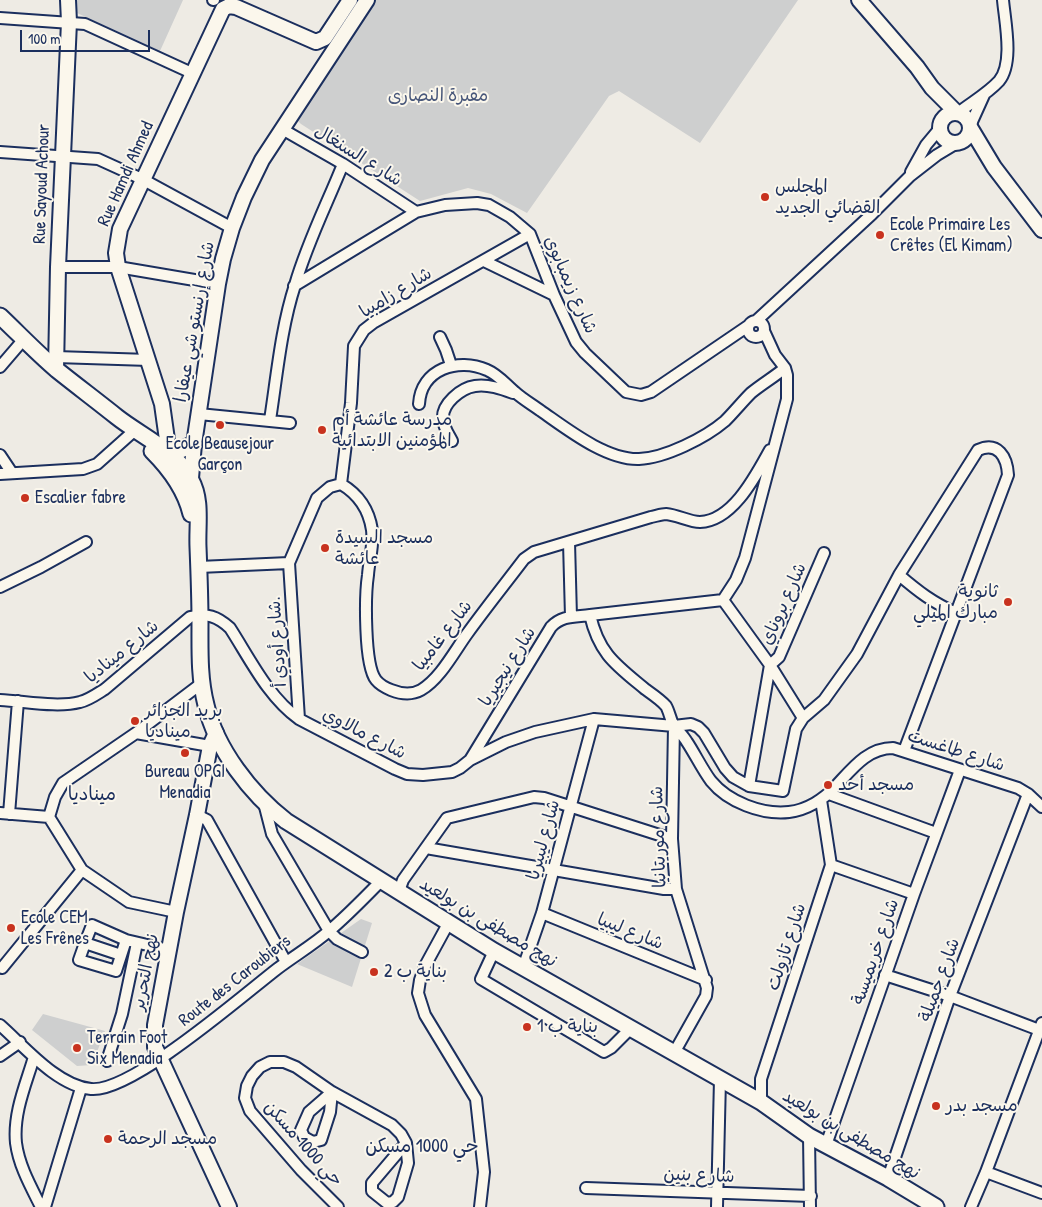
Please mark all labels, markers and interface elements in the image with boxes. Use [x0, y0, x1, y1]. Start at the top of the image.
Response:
scale bar [22, 20, 152, 52]
text: 100 m [28, 28, 61, 49]
park label: مقبرة النصارى [388, 85, 488, 107]
street label: Rue Hamdi Ahmed [93, 118, 159, 230]
street label: شارع السنغال [310, 121, 406, 191]
street label: Rue Sayoud Achour [29, 124, 55, 244]
place label: المجلس القضائي الجديد [775, 176, 880, 218]
marker: المجلس القضائي الجديد [759, 191, 771, 203]
place label: Ecole Primaire Les Crêtes (El Kimam) [890, 214, 1013, 256]
marker: Ecole Primaire Les Crêtes (El Kimam) [874, 229, 886, 241]
street label: شارع زيمبابوي [539, 233, 601, 337]
street label: شارع إرنستو شي عيفارا [170, 240, 220, 404]
street label: شارع زامبيا [356, 263, 436, 323]
place label: مدرسة عائشة أم المؤمنين الابتدائية [332, 409, 452, 452]
marker: Ecole Beausejour Garçon [214, 419, 226, 431]
marker: مدرسة عائشة أم المؤمنين الابتدائية [316, 424, 328, 436]
place label: Ecole Beausejour Garçon [166, 433, 274, 476]
place label: Escalier fabre [35, 487, 126, 509]
marker: Escalier fabre [19, 492, 31, 504]
place label: مسجد السيدة عائشة [335, 527, 433, 570]
marker: مسجد السيدة عائشة [319, 542, 331, 554]
street label: شارع بروناي [756, 560, 812, 648]
place label: ثانوية مبارك الميلي [913, 581, 998, 624]
street label: شارع أودي أ. [264, 596, 292, 688]
street label: شارع غامبيا [409, 596, 477, 676]
marker: ثانوية مبارك الميلي [1002, 596, 1014, 608]
street label: شارع ميناديا [81, 616, 163, 688]
street label: شارع نيجيريا [475, 623, 541, 711]
place label: بريد الجزائر ميناديا [145, 700, 222, 742]
street label: شارع مالاوي [318, 704, 410, 764]
marker: بريد الجزائر ميناديا [129, 715, 141, 727]
street label: شارع طاغست [905, 725, 1007, 777]
marker: Bureau OPGI Menadia [179, 747, 191, 759]
place label: Bureau OPGI Menadia [145, 761, 225, 804]
place label: مسجد أحد [838, 774, 914, 796]
marker: مسجد أحد [822, 779, 834, 791]
district label: ميناديا [68, 784, 116, 806]
street label: شارع موريتانيا [646, 786, 672, 888]
street label: شارع ليبيريا [523, 798, 565, 882]
street label: نهج مصطفى بن بولعيد [415, 873, 561, 973]
street label: شارع خريميسة [848, 896, 904, 1008]
street label: شارع تازولت [763, 901, 811, 993]
place label: Ecole CEM Les Frênes [21, 907, 89, 950]
street label: شارع ليبيا [594, 909, 666, 955]
marker: Ecole CEM Les Frênes [5, 922, 17, 934]
street label: Route des Caroubiers [175, 931, 295, 1031]
street label: نهج التحرير [128, 932, 164, 1012]
street label: شارع جميلة [915, 935, 965, 1025]
place label: بناية ب 2 [384, 961, 447, 983]
marker: بناية ب 2 [368, 966, 380, 978]
place label: بناية ب 1 [537, 1016, 598, 1038]
marker: بناية ب 1 [521, 1021, 533, 1033]
place label: Terrain Foot Six Menadia [87, 1027, 167, 1070]
marker: Terrain Foot Six Menadia [71, 1042, 83, 1054]
street label: نهج مصطفى بن بولعيد [778, 1085, 924, 1185]
place label: مسجد بدر [946, 1095, 1018, 1117]
street label: حي 1000 مسكن [259, 1097, 347, 1191]
marker: مسجد بدر [930, 1100, 942, 1112]
place label: مسجد الرحمة [118, 1128, 217, 1150]
marker: مسجد الرحمة [102, 1133, 114, 1145]
district label: حي 1000 مسكن [365, 1136, 479, 1158]
street label: شارع بنين [663, 1164, 735, 1188]

